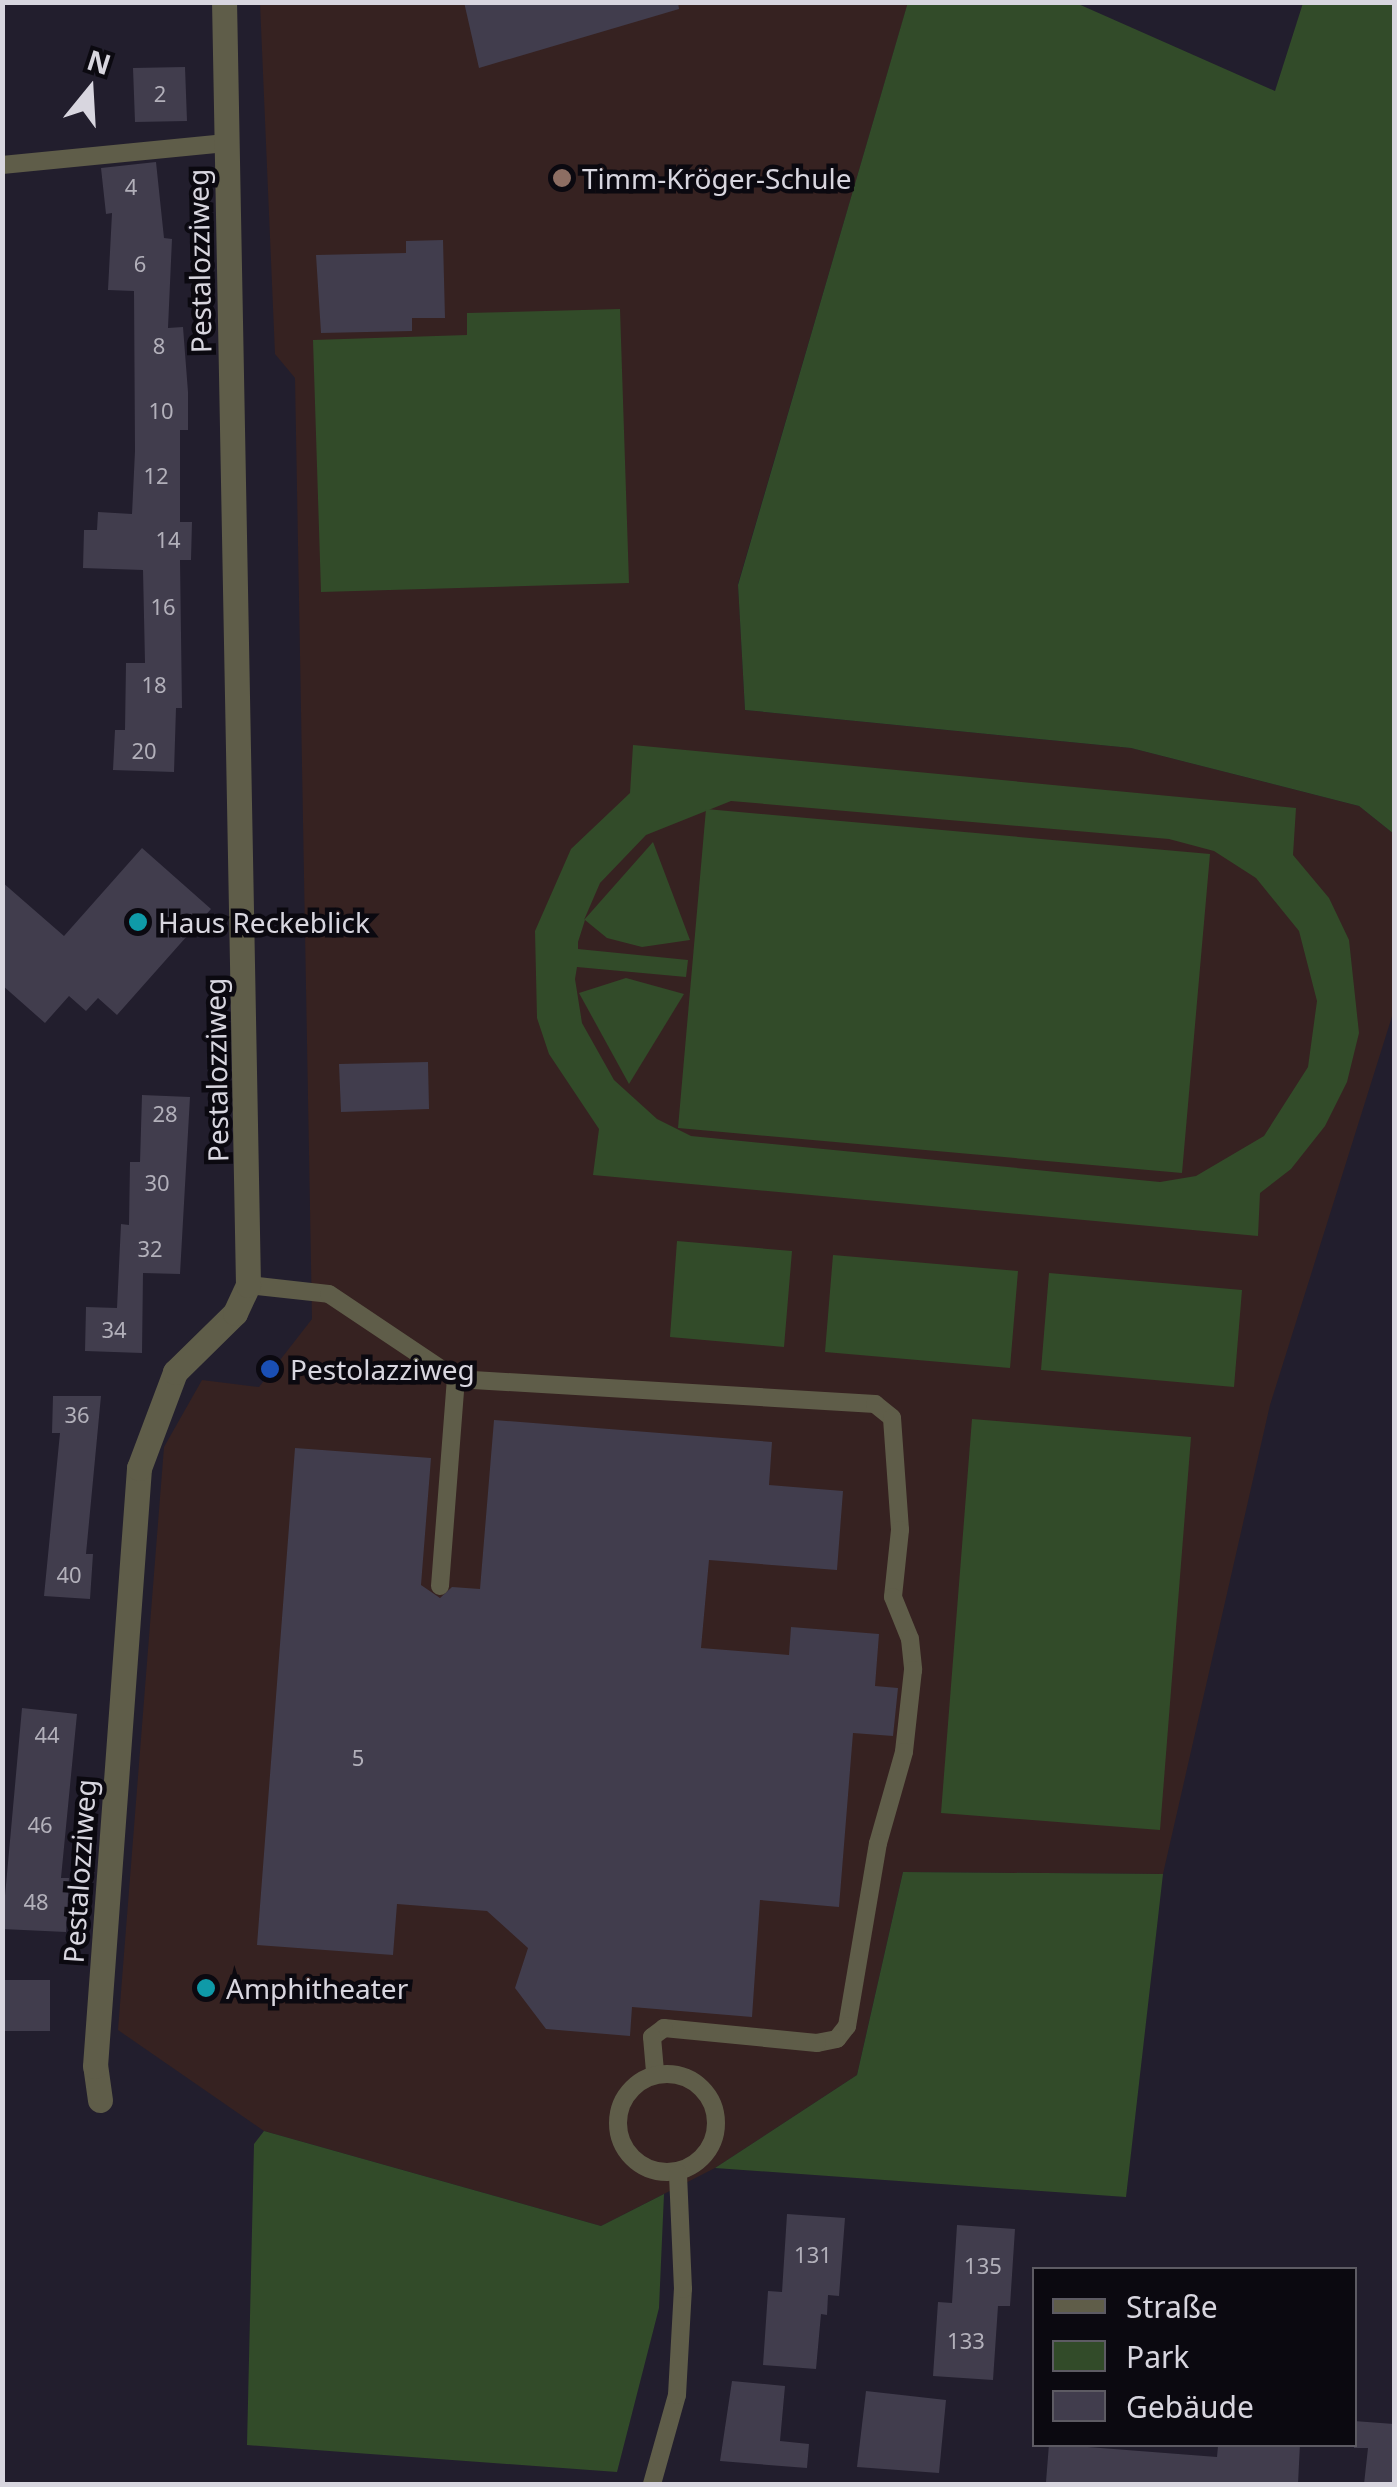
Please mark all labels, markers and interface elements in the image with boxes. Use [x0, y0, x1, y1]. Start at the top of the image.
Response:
north arrow [40, 40, 140, 140]
text: N [83, 40, 116, 83]
house number: 2 [154, 81, 166, 107]
place label: Timm-Kröger-Schule [582, 161, 851, 195]
marker: Timm-Kröger-Schule [551, 167, 573, 189]
street label: Pestalozziweg [181, 169, 217, 353]
house number: 4 [125, 174, 137, 200]
house number: 6 [134, 251, 146, 277]
house number: 8 [153, 333, 165, 359]
house number: 10 [148, 398, 174, 424]
house number: 12 [143, 463, 169, 489]
house number: 14 [155, 527, 181, 553]
house number: 16 [150, 594, 176, 620]
house number: 18 [141, 672, 167, 698]
house number: 20 [131, 738, 157, 764]
place label: Haus Reckeblick [158, 905, 370, 939]
marker: Haus Reckeblick [127, 911, 149, 933]
street label: Pestalozziweg [198, 978, 234, 1162]
house number: 28 [152, 1101, 178, 1127]
house number: 30 [144, 1170, 170, 1196]
house number: 32 [137, 1236, 163, 1262]
house number: 34 [101, 1317, 127, 1343]
place label: Pestolazziweg [290, 1352, 475, 1386]
marker: Pestolazziweg [259, 1358, 281, 1380]
house number: 36 [64, 1402, 90, 1428]
house number: 40 [56, 1562, 82, 1588]
house number: 44 [34, 1722, 60, 1748]
house number: 5 [352, 1745, 364, 1771]
street label: Pestalozziweg [56, 1778, 102, 1964]
house number: 46 [27, 1812, 53, 1838]
house number: 48 [23, 1889, 49, 1915]
place label: Amphitheater [226, 1971, 408, 2005]
marker: Amphitheater [195, 1977, 217, 1999]
house number: 131 [794, 2242, 832, 2268]
house number: 135 [964, 2253, 1002, 2279]
legend [1032, 2267, 1357, 2447]
text: Straße [1126, 2286, 1218, 2327]
house number: 133 [947, 2328, 985, 2354]
text: Park [1126, 2336, 1189, 2377]
text: Gebäude [1126, 2386, 1254, 2427]

